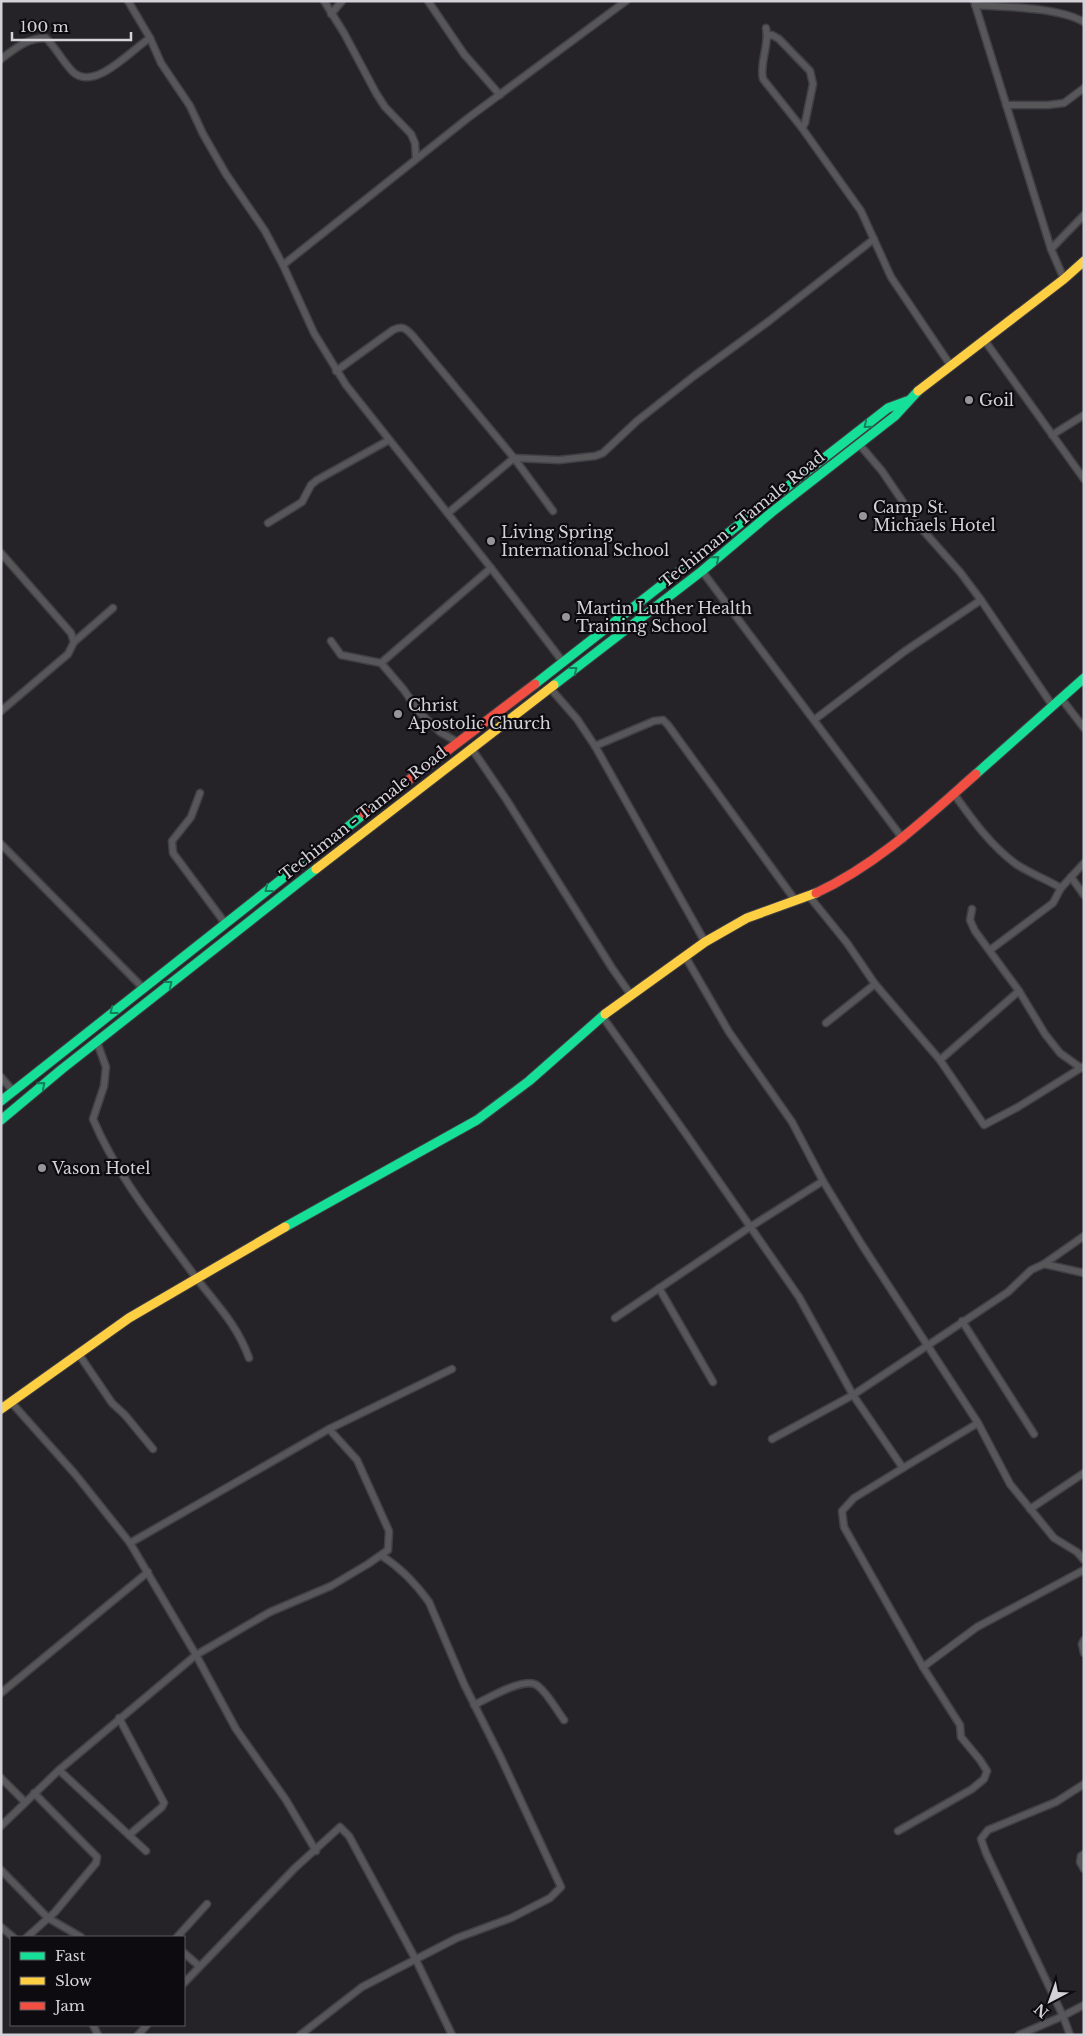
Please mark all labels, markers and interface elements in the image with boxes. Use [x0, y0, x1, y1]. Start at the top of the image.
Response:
scale bar [12, 10, 131, 42]
text: 100 m [20, 17, 69, 36]
place label: Goil [979, 390, 1014, 410]
marker: Goil [963, 394, 975, 406]
one-way arrow [864, 419, 873, 428]
street label: Techiman - Tamale Road [656, 446, 829, 592]
place label: Camp St. Michaels Hotel [873, 497, 996, 535]
marker: Camp St. Michaels Hotel [857, 510, 869, 522]
place label: Living Spring International School [501, 522, 669, 560]
marker: Living Spring International School [485, 535, 497, 547]
one-way arrow [710, 557, 719, 565]
place label: Martin Luther Health Training School [576, 598, 752, 636]
marker: Martin Luther Health Training School [560, 611, 572, 623]
one-way arrow [568, 667, 577, 675]
place label: Christ Apostolic Church [407, 695, 551, 733]
marker: Christ Apostolic Church [392, 708, 404, 720]
street label: Techiman - Tamale Road [276, 742, 451, 884]
one-way arrow [265, 883, 274, 891]
one-way arrow [163, 981, 172, 989]
one-way arrow [110, 1006, 119, 1014]
one-way arrow [37, 1082, 46, 1091]
place label: Vason Hotel [51, 1158, 150, 1178]
marker: Vason Hotel [36, 1162, 48, 1174]
legend [10, 1936, 185, 2026]
text: Fast [55, 1946, 86, 1965]
text: Slow [55, 1971, 92, 1990]
north arrow [1025, 1976, 1075, 2026]
text: Jam [53, 1996, 85, 2015]
text: N [1031, 2000, 1052, 2022]

